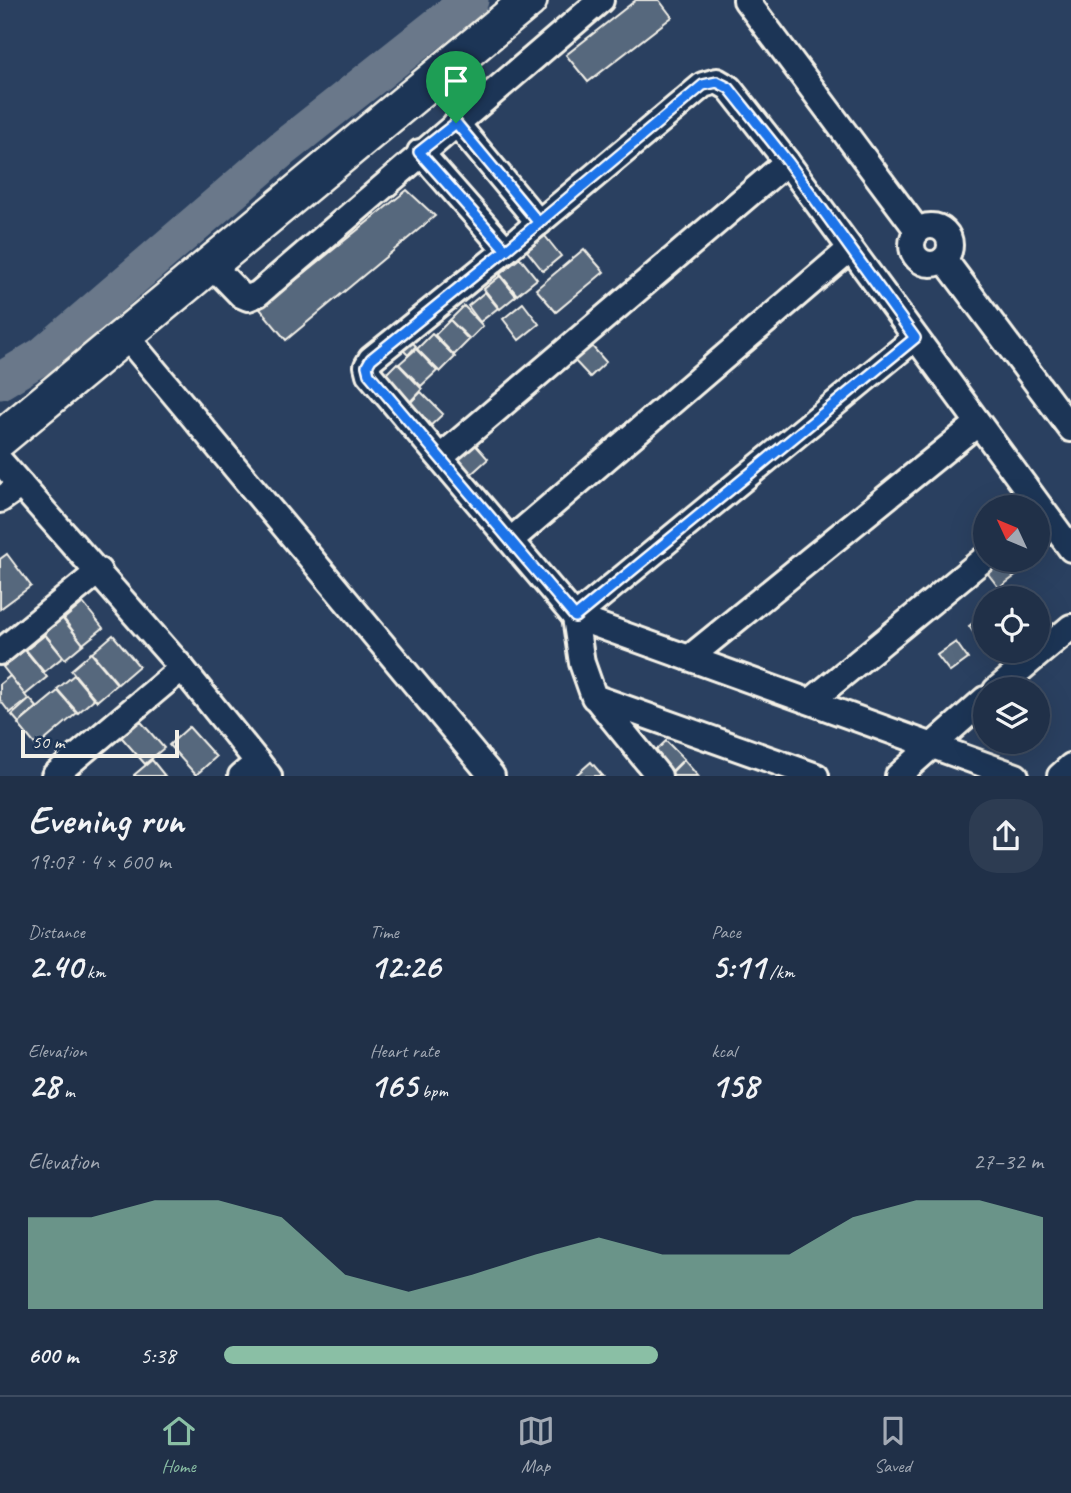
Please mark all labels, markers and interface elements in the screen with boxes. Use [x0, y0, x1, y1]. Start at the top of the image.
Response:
pin [426, 51, 486, 123]
icon: arrive [437, 62, 475, 100]
north arrow [973, 495, 1050, 572]
map controls [973, 495, 1050, 754]
button: locate [973, 586, 1050, 663]
button: layers [973, 677, 1050, 754]
scale bar [21, 726, 178, 758]
text: 50 m [32, 730, 64, 754]
text: Evening run [28, 797, 184, 844]
button: share [969, 799, 1043, 873]
text: 19:07 · 4 × 600 m [28, 847, 171, 876]
text: Distance [28, 920, 85, 944]
text: Time [370, 920, 399, 944]
text: Pace [711, 920, 741, 944]
text: 2.40 [28, 944, 82, 989]
text: 12:26 [370, 944, 440, 989]
text: 5:11 [711, 944, 765, 989]
text: km [82, 960, 105, 984]
text: /km [765, 960, 794, 984]
text: Elevation [28, 1039, 86, 1063]
text: Heart rate [370, 1039, 439, 1063]
text: kcal [711, 1039, 736, 1063]
text: 28 [28, 1063, 60, 1108]
text: 165 [370, 1063, 417, 1108]
text: 158 [711, 1063, 758, 1108]
text: m [60, 1079, 75, 1103]
text: bpm [417, 1079, 448, 1103]
text: Elevation [28, 1147, 99, 1176]
text: 27–32 m [973, 1147, 1043, 1176]
text: 600 m [28, 1341, 78, 1370]
text: 5:38 [140, 1341, 176, 1370]
tab: Home [160, 1412, 198, 1478]
tab: Map [517, 1412, 555, 1478]
tab: Saved [874, 1412, 912, 1478]

